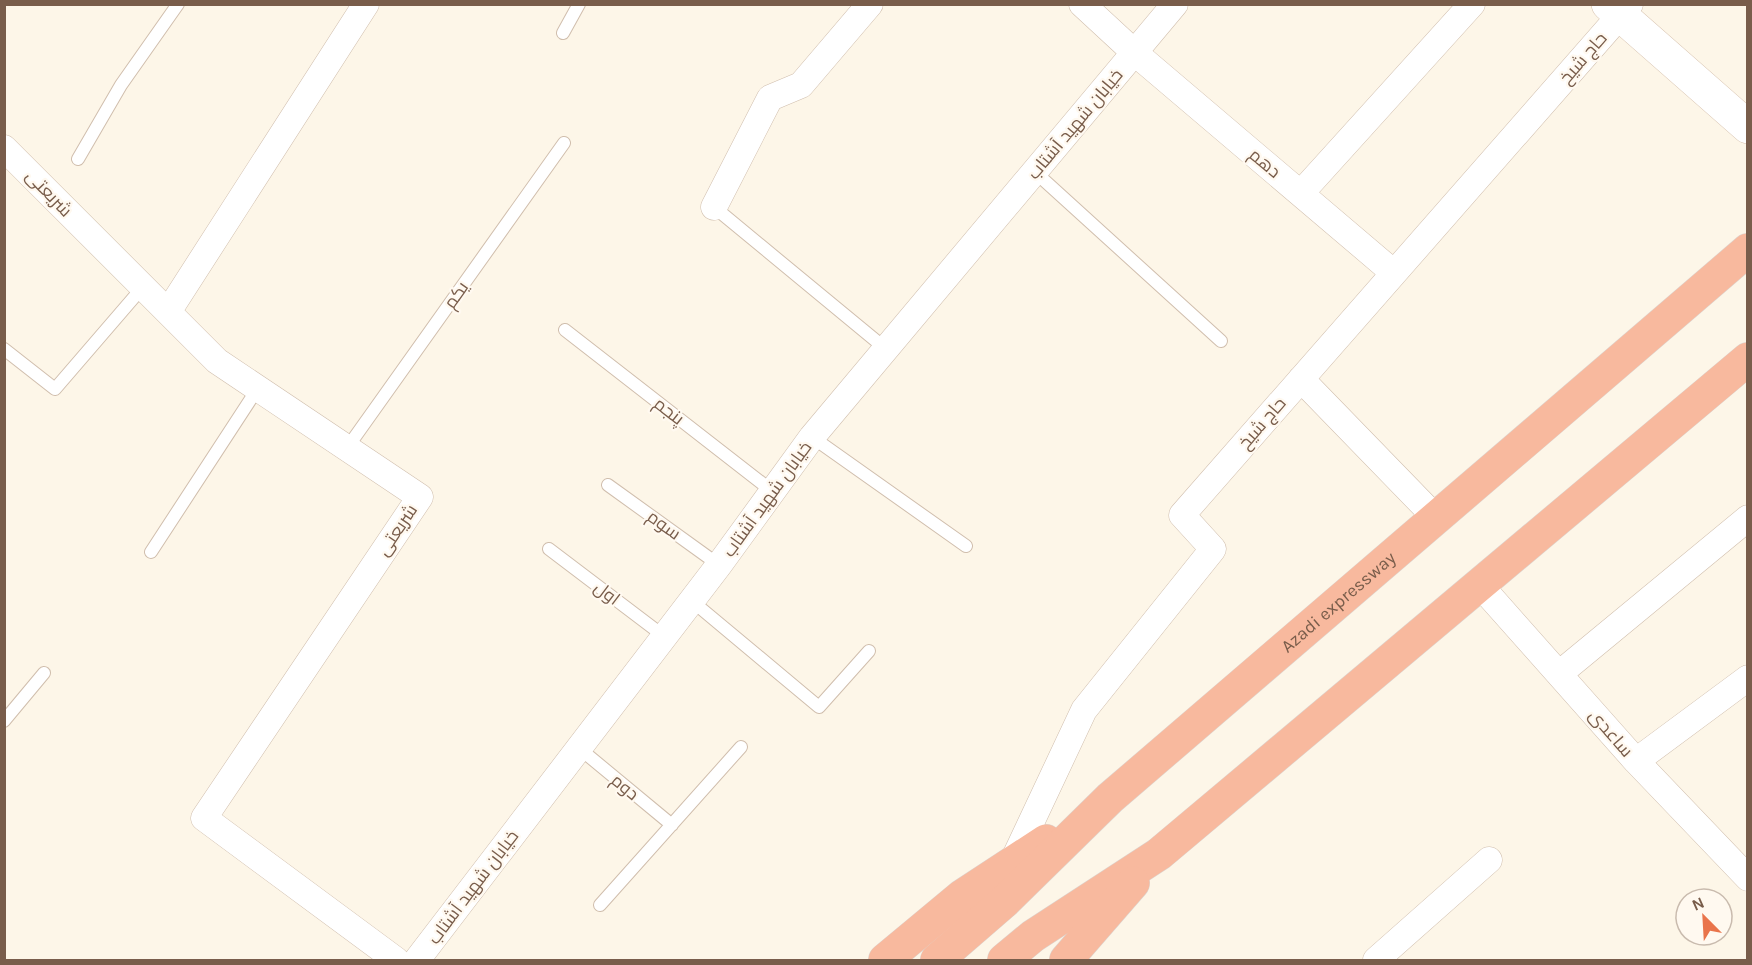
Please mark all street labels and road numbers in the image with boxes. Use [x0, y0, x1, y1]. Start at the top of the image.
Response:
street label: حاج شیخ [1555, 28, 1612, 89]
street label: خیابان شهید آشتاب [1022, 64, 1128, 184]
street label: دهم [1244, 143, 1285, 183]
street label: شریعتی [21, 165, 77, 221]
street label: یکم [439, 277, 474, 314]
street label: پنجم [649, 392, 689, 431]
street label: حاج شیخ [1234, 393, 1291, 454]
street label: خیابان شهید آشتاب [718, 437, 816, 561]
street label: شریعتی [372, 500, 422, 560]
street label: سوم [642, 505, 685, 545]
street label: Azadi expressway [1276, 546, 1401, 657]
street label: اول [590, 576, 624, 610]
street label: ساعدی [1584, 704, 1638, 762]
street label: دوم [606, 769, 643, 806]
street label: خیابان شهید آشتاب [423, 825, 523, 949]

